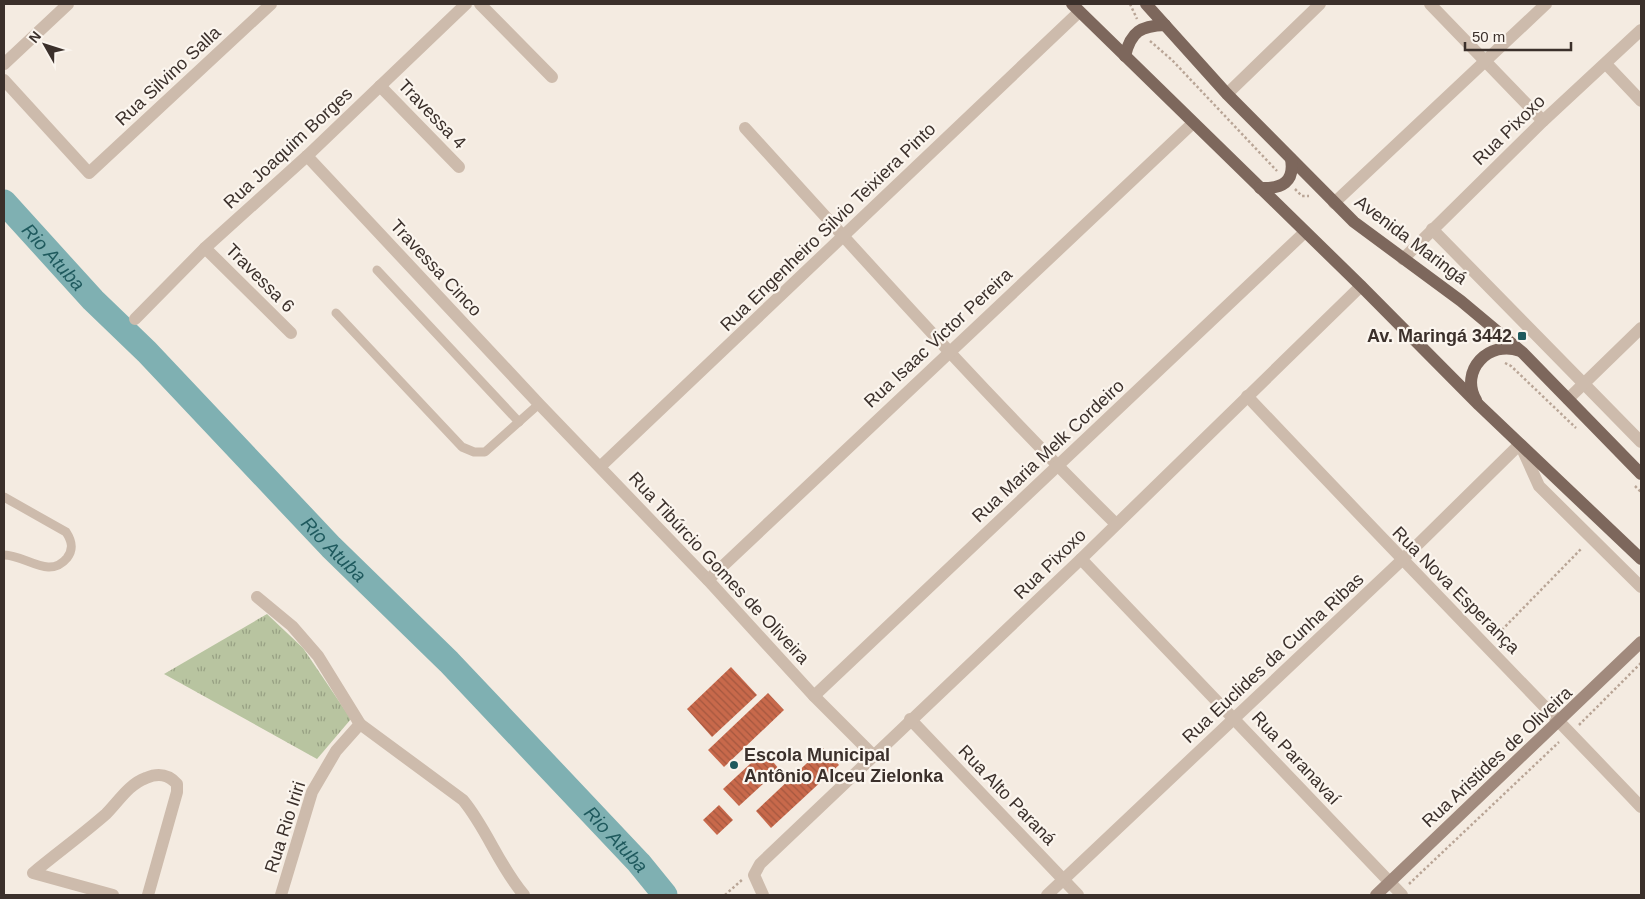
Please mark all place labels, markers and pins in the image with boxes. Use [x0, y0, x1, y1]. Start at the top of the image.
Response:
place label: Av. Maringá 3442 [1367, 326, 1512, 346]
marker: Av. Maringá 3442 [1516, 330, 1528, 342]
place label: Escola Municipal Antônio Alceu Zielonka [744, 745, 944, 786]
marker: Escola Municipal Antônio Alceu Zielonka [728, 759, 740, 771]

